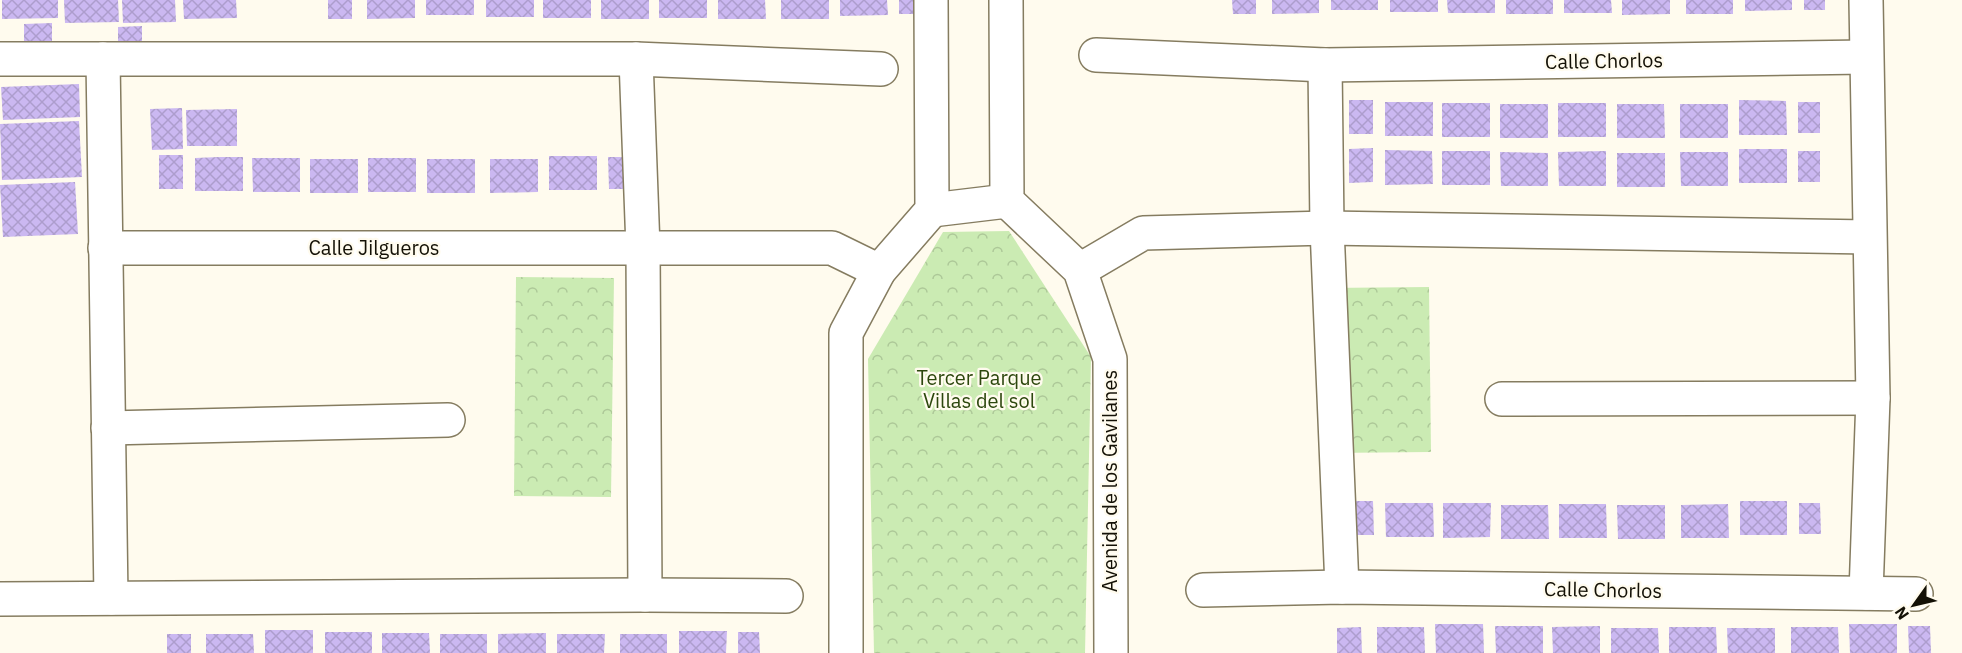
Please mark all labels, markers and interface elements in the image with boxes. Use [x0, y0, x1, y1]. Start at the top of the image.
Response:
street label: Calle Chorlos [1545, 46, 1663, 75]
street label: Calle Jilgueros [308, 234, 440, 261]
park label: Tercer Parque Villas del sol [916, 364, 1042, 414]
street label: Avenida de los Gavilanes [1096, 370, 1123, 592]
street label: Calle Chorlos [1544, 575, 1662, 604]
north arrow [1884, 575, 1944, 635]
text: N [1890, 603, 1913, 624]

